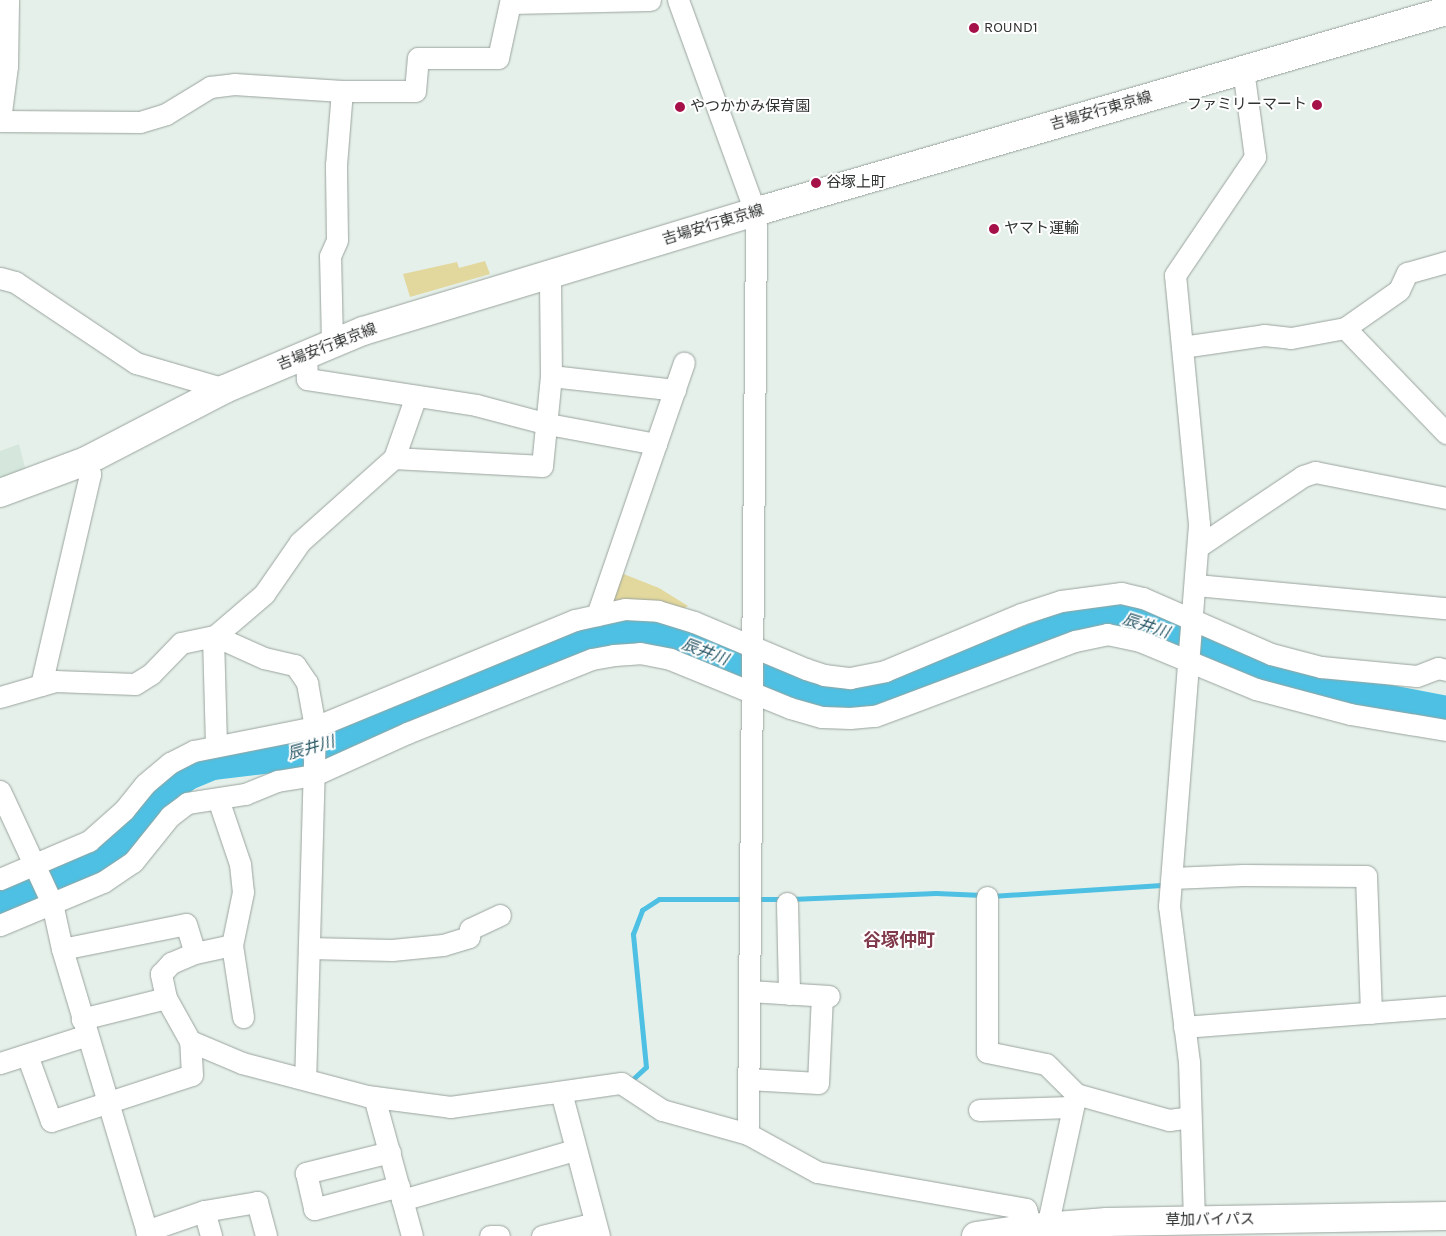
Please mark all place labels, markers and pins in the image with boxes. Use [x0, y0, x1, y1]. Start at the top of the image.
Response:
place label: ROUND1 [984, 19, 1038, 37]
marker: ROUND1 [968, 22, 980, 34]
place label: ファミリーマート [1187, 96, 1307, 114]
place label: やつかかみ保育園 [690, 98, 810, 116]
marker: ファミリーマート [1311, 99, 1323, 111]
marker: やつかかみ保育園 [674, 101, 686, 113]
place label: 谷塚上町 [826, 174, 886, 192]
marker: 谷塚上町 [810, 177, 822, 189]
place label: ヤマト運輸 [1004, 220, 1079, 238]
marker: ヤマト運輸 [988, 223, 1000, 235]

